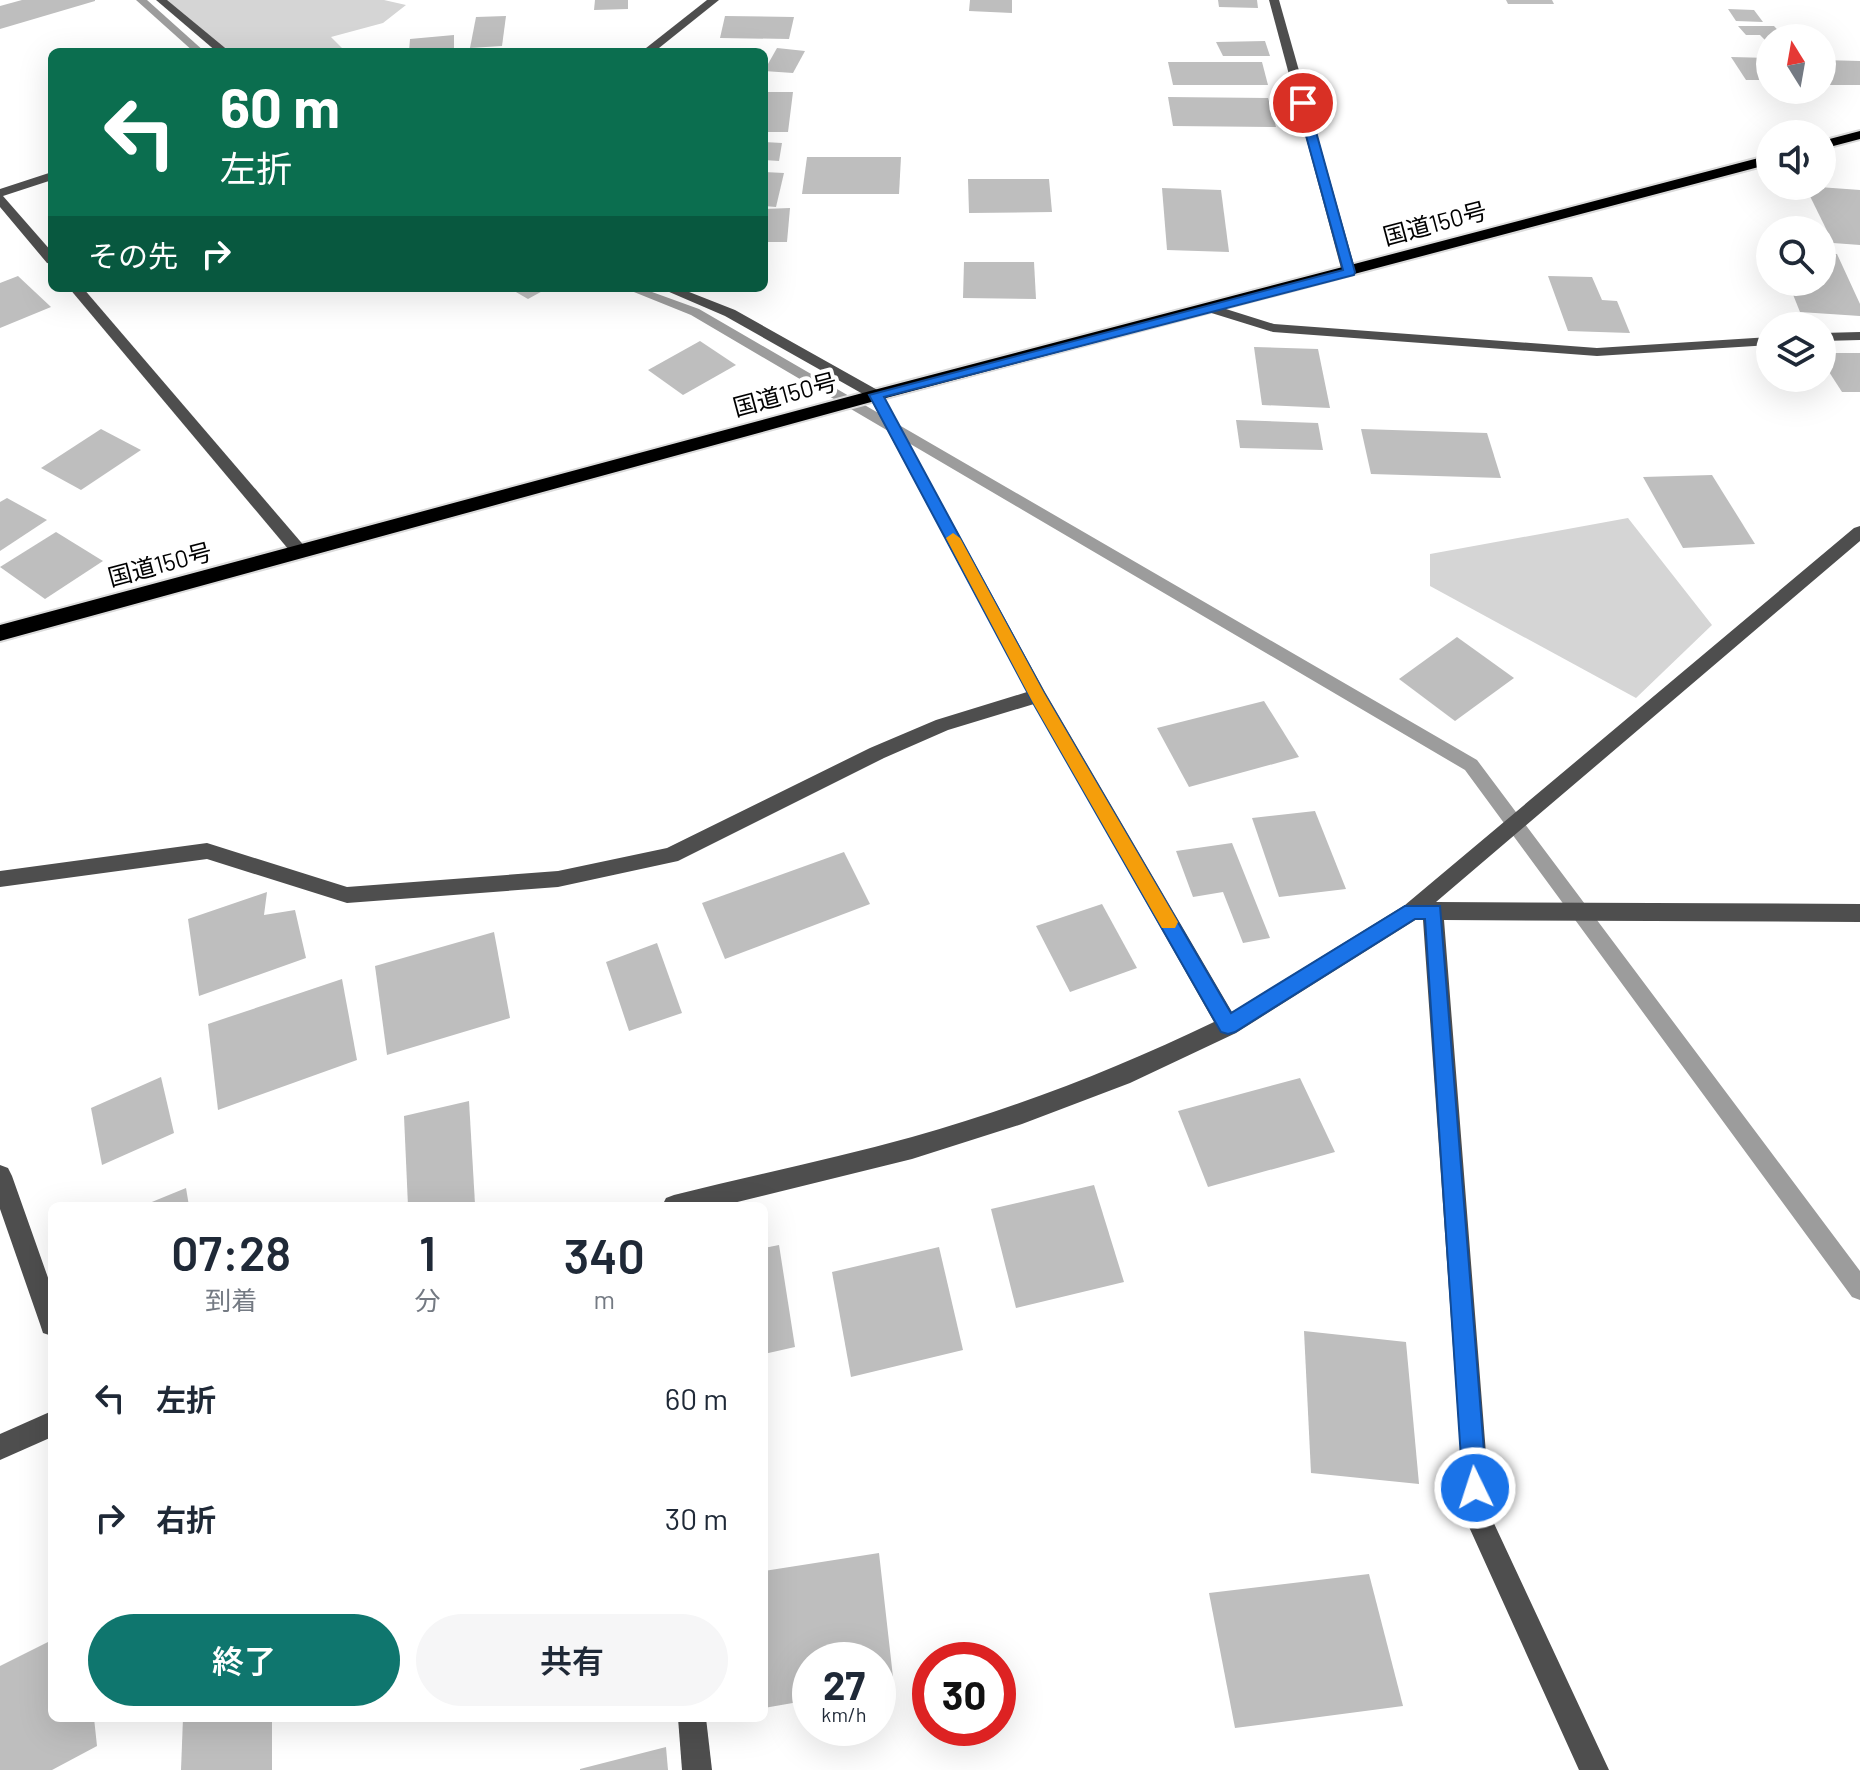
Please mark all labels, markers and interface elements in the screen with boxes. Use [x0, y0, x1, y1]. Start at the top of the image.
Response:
north arrow [1756, 24, 1836, 104]
map controls [1756, 24, 1836, 392]
pin [1269, 69, 1337, 137]
text: 60 m [220, 72, 340, 139]
icon: left [88, 80, 192, 184]
icon: arrive [1281, 81, 1325, 125]
button: sound [1756, 120, 1836, 200]
text: 左折 [220, 146, 292, 189]
street label: 国道150号 [1380, 195, 1490, 250]
button: search [1756, 216, 1836, 296]
icon: right [194, 232, 238, 276]
text: その先 [88, 237, 178, 273]
button: layers [1756, 312, 1836, 392]
street label: 国道150号 [730, 366, 840, 421]
street label: 国道150号 [105, 536, 215, 591]
text: 07:28 [171, 1223, 291, 1281]
text: 1 [419, 1223, 436, 1281]
text: 340 [564, 1226, 645, 1284]
text: m [593, 1283, 615, 1314]
text: 到着 [205, 1284, 257, 1315]
text: 分 [414, 1284, 440, 1315]
icon: left [88, 1376, 132, 1420]
text: 60 m [665, 1380, 728, 1416]
text: 左折 [156, 1381, 216, 1417]
position arrow [1433, 1446, 1517, 1530]
icon: right [88, 1496, 132, 1540]
text: 30 m [665, 1500, 728, 1536]
text: 右折 [156, 1501, 216, 1537]
button: 終了 [88, 1614, 400, 1706]
button: 共有 [416, 1614, 728, 1706]
speed limit sign: 30 [912, 1642, 1016, 1746]
text: 27 [823, 1660, 865, 1708]
text: km/h [821, 1702, 867, 1726]

